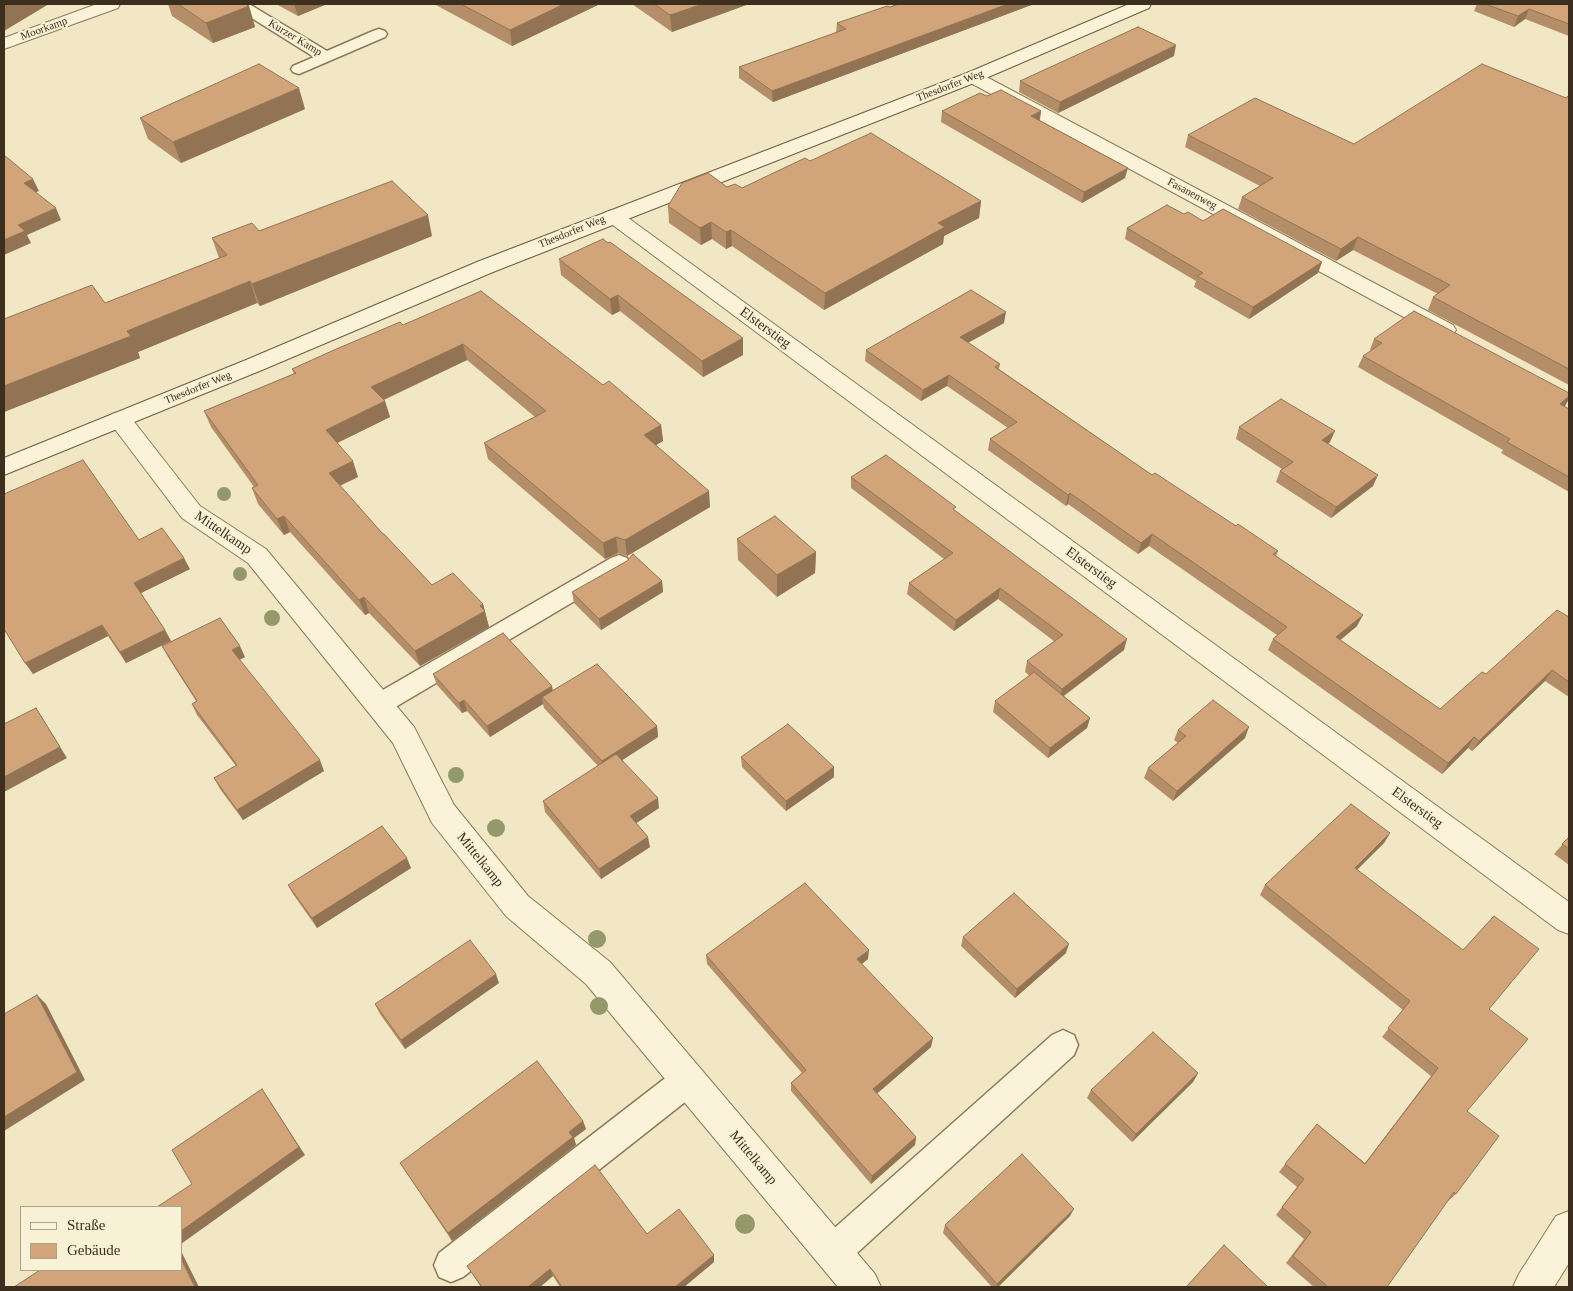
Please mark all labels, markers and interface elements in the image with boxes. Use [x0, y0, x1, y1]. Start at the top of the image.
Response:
street label: Moorkamp [19, 14, 69, 44]
street label: Kurzer Kamp [266, 17, 324, 59]
street label: Thesdorfer Weg [915, 67, 985, 105]
street label: Fasanenweg [1165, 175, 1219, 213]
street label: Thesdorfer Weg [537, 213, 607, 251]
street label: Elsterstieg [736, 304, 794, 352]
street label: Thesdorfer Weg [163, 369, 233, 407]
street label: Mittelkamp [191, 508, 255, 558]
street label: Elsterstieg [1062, 544, 1120, 592]
street label: Elsterstieg [1388, 784, 1446, 832]
street label: Mittelkamp [453, 829, 507, 891]
street label: Mittelkamp [726, 1128, 780, 1188]
legend [20, 1206, 182, 1271]
text: Straße [67, 1217, 105, 1233]
text: Gebäude [67, 1242, 120, 1258]

